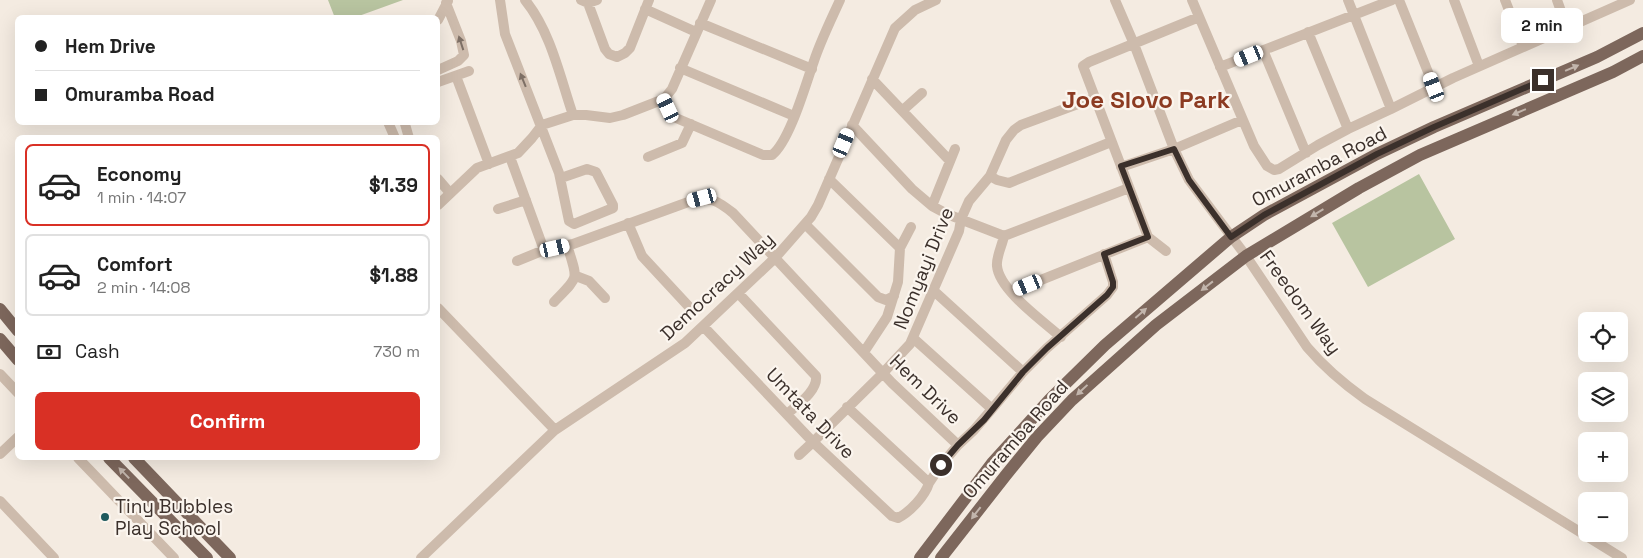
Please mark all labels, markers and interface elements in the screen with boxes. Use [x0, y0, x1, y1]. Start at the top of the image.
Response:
callout: 2 min [1502, 8, 1584, 42]
text: 2 min [1521, 15, 1563, 36]
text: Hem Drive [65, 34, 156, 59]
one-way arrow [457, 36, 465, 51]
car [1232, 43, 1265, 69]
one-way arrow [1565, 64, 1579, 72]
route end [1532, 69, 1554, 91]
car [1421, 70, 1446, 104]
one-way arrow [519, 72, 527, 87]
text: Omuramba Road [65, 82, 215, 107]
district label: Joe Slovo Park [1062, 84, 1231, 115]
car [654, 91, 681, 125]
one-way arrow [1511, 108, 1526, 116]
street label: Omuramba Road [1247, 120, 1391, 213]
car [831, 126, 856, 160]
text: Economy [97, 162, 181, 187]
icon: car [37, 163, 82, 208]
text: $1.39 [369, 173, 418, 198]
text: 1 min · 14:07 [97, 187, 186, 208]
car [685, 187, 718, 209]
street label: Nomyayi Drive [888, 203, 959, 333]
one-way arrow [1311, 209, 1324, 218]
street label: Democracy Way [655, 227, 780, 346]
car [538, 237, 571, 259]
street label: Freedom Way [1254, 245, 1347, 360]
text: Comfort [97, 252, 173, 277]
icon: car [37, 253, 82, 298]
text: $1.88 [369, 263, 418, 288]
car [1011, 272, 1044, 298]
text: 2 min · 14:08 [97, 277, 190, 298]
one-way arrow [1201, 280, 1214, 291]
one-way arrow [1135, 308, 1148, 319]
map controls [1578, 312, 1628, 542]
button: locate [1578, 312, 1628, 362]
icon: cash [35, 338, 63, 366]
text: Cash [75, 339, 120, 364]
text: 730 m [373, 341, 420, 362]
street label: Hem Drive [884, 349, 967, 430]
street label: Umtata Drive [761, 362, 861, 464]
button: layers [1578, 372, 1628, 422]
street label: Omuramba Road [957, 375, 1074, 504]
one-way arrow [1077, 384, 1089, 396]
button: Confirm [35, 392, 420, 450]
button: + [1578, 432, 1628, 482]
route start [930, 454, 952, 476]
one-way arrow [118, 467, 130, 479]
button: − [1578, 492, 1628, 542]
place label: Tiny Bubbles Play School [115, 494, 233, 541]
one-way arrow [971, 506, 981, 520]
marker: Tiny Bubbles Play School [99, 511, 111, 523]

